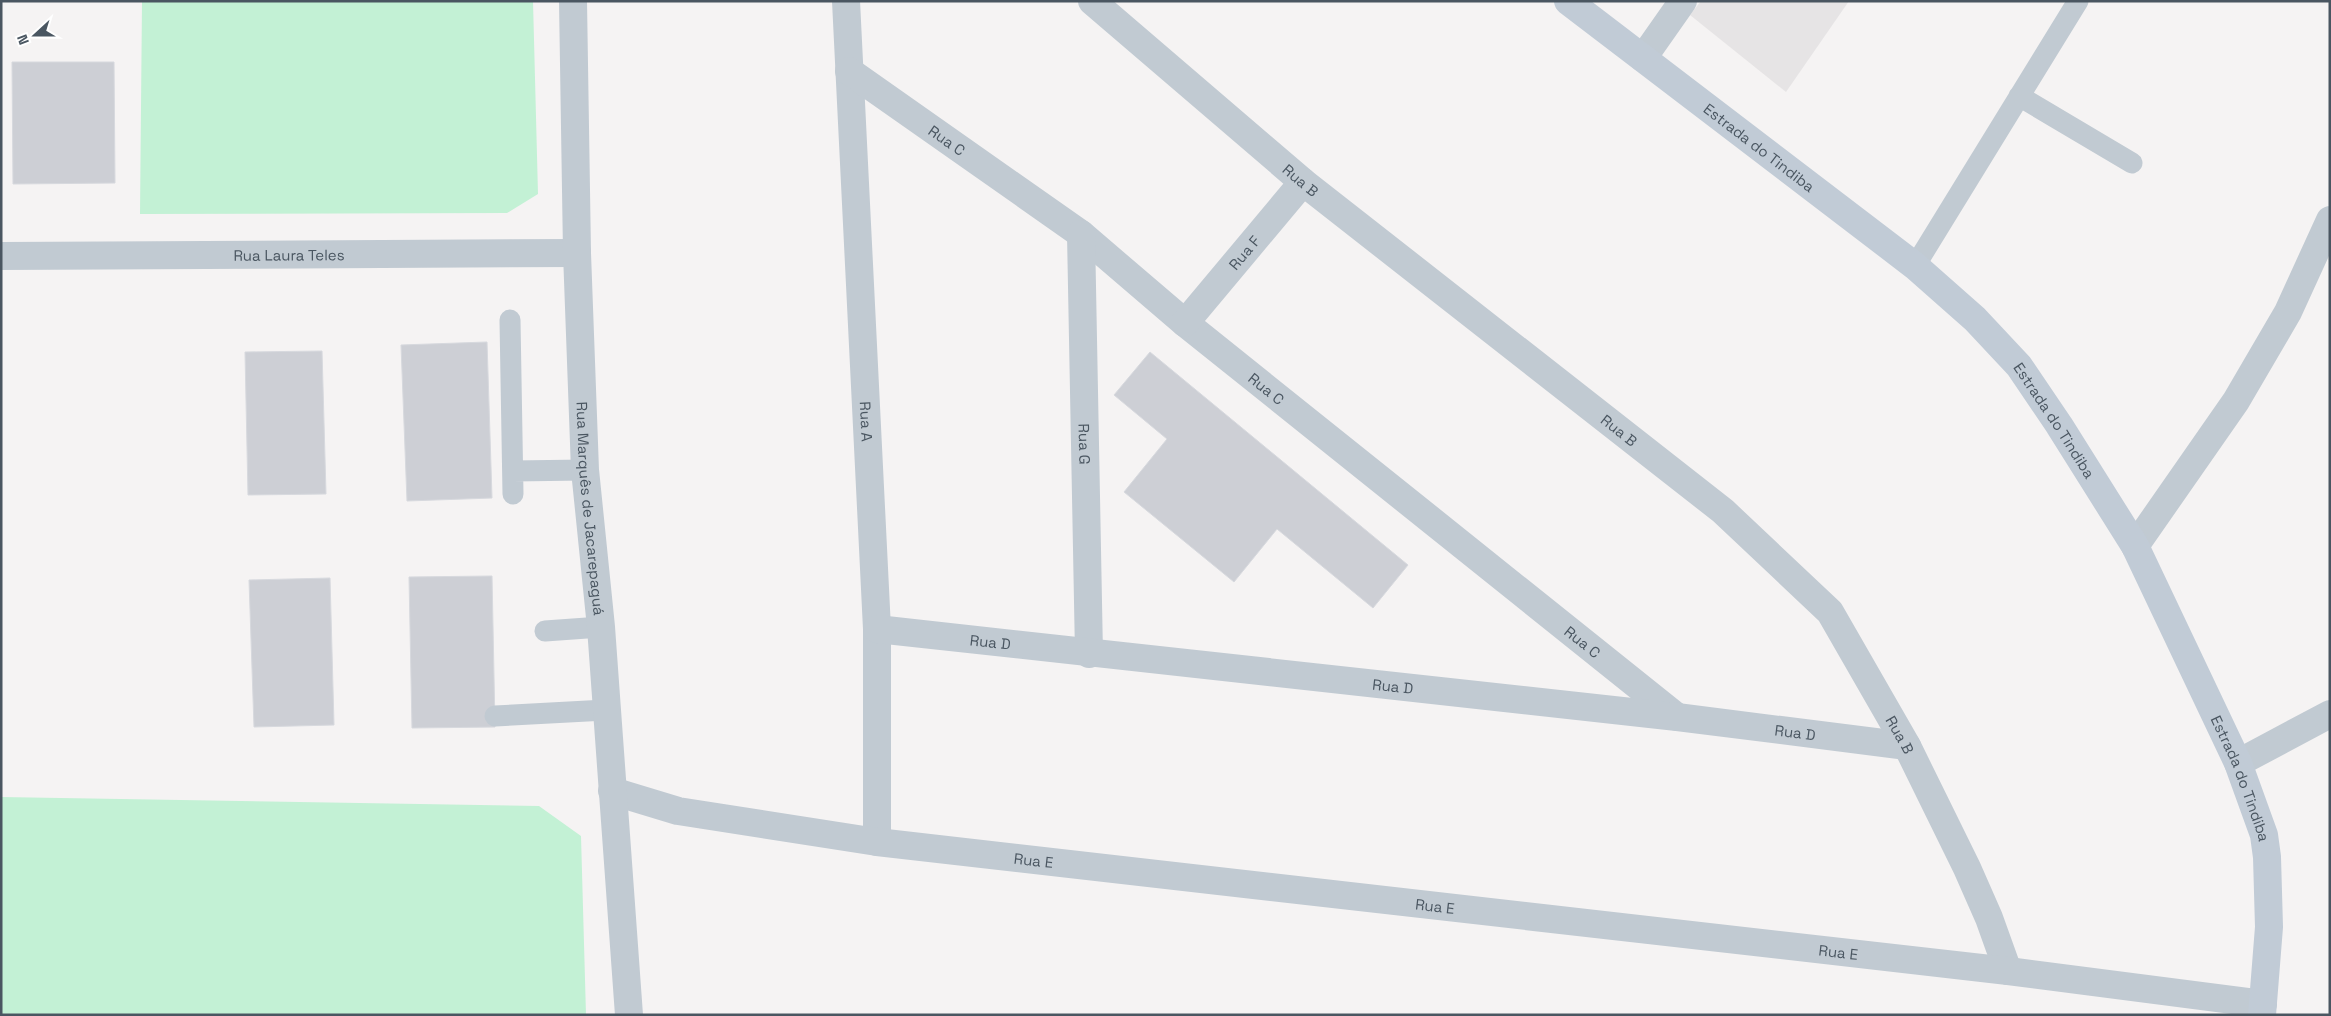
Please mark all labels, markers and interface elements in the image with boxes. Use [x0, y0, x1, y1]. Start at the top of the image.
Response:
north arrow [10, 10, 60, 60]
text: N [13, 32, 33, 47]
street label: Estrada do Tindiba [1700, 99, 1819, 196]
street label: Rua C [925, 120, 969, 159]
street label: Rua B [1279, 159, 1323, 200]
street label: Rua F [1224, 231, 1264, 274]
street label: Rua Laura Teles [233, 245, 345, 264]
street label: Estrada do Tindiba [2010, 359, 2100, 482]
street label: Rua C [1245, 368, 1288, 409]
street label: Rua Marquês de Jacarepaguá [573, 401, 609, 617]
street label: Rua A [856, 401, 877, 443]
street label: Rua B [1597, 410, 1642, 450]
street label: Rua G [1075, 423, 1095, 465]
street label: Rua C [1561, 621, 1605, 662]
street label: Rua D [969, 630, 1012, 653]
street label: Rua D [1371, 674, 1414, 697]
street label: Rua B [1882, 712, 1919, 757]
street label: Estrada do Tindiba [2207, 712, 2274, 843]
street label: Rua D [1774, 720, 1817, 744]
street label: Rua E [1013, 848, 1054, 872]
street label: Rua E [1414, 894, 1456, 917]
street label: Rua E [1818, 940, 1859, 963]

